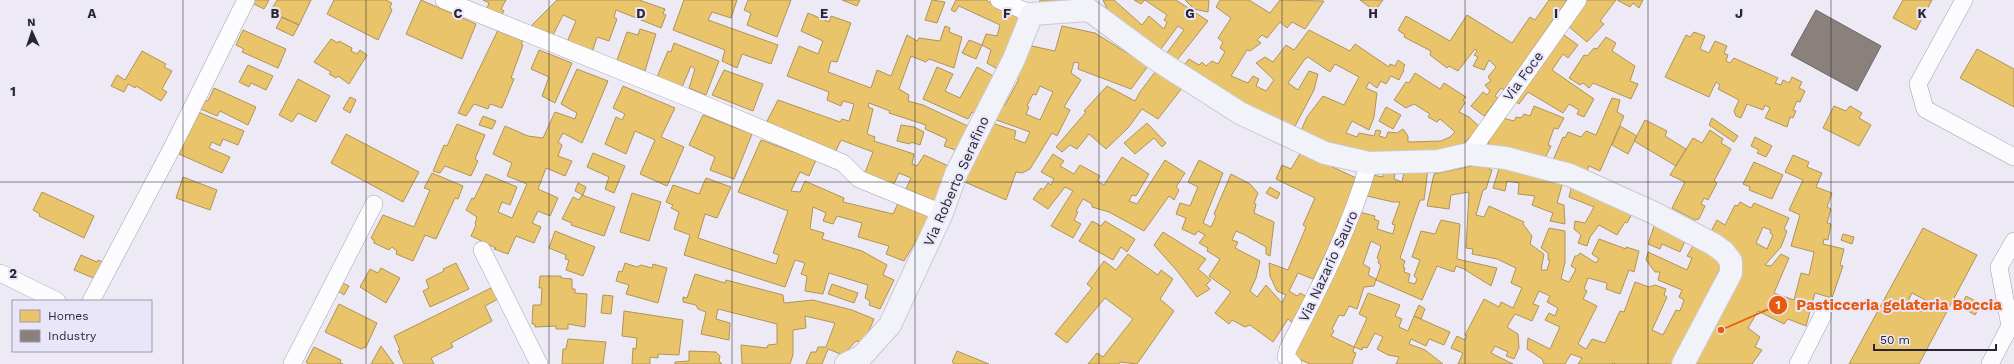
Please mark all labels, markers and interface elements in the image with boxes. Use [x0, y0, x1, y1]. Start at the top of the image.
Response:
text: A [88, 6, 97, 21]
text: B [271, 6, 280, 21]
text: C [454, 6, 463, 21]
text: D [636, 6, 646, 21]
text: E [820, 6, 828, 21]
text: F [1003, 6, 1011, 21]
text: G [1185, 6, 1195, 21]
text: H [1368, 6, 1378, 21]
text: I [1554, 6, 1558, 21]
text: J [1735, 6, 1743, 21]
text: K [1917, 6, 1927, 21]
north arrow [12, 12, 52, 52]
text: N [27, 16, 36, 29]
street label: Via Foce [1500, 48, 1546, 104]
text: 1 [10, 84, 16, 99]
street label: Via Roberto Serafino [920, 114, 992, 248]
street label: Via Nazario Sauro [1295, 208, 1361, 324]
text: 2 [9, 266, 17, 281]
callout: Pasticceria gelateria Boccia [1768, 291, 2010, 318]
text: Pasticceria gelateria Boccia [1796, 296, 2002, 314]
text: 1 [1775, 298, 1781, 312]
legend [12, 300, 152, 352]
text: Homes [48, 309, 89, 323]
scale bar [1874, 326, 1996, 352]
text: Industry [48, 329, 97, 343]
text: 50 m [1880, 333, 1910, 347]

